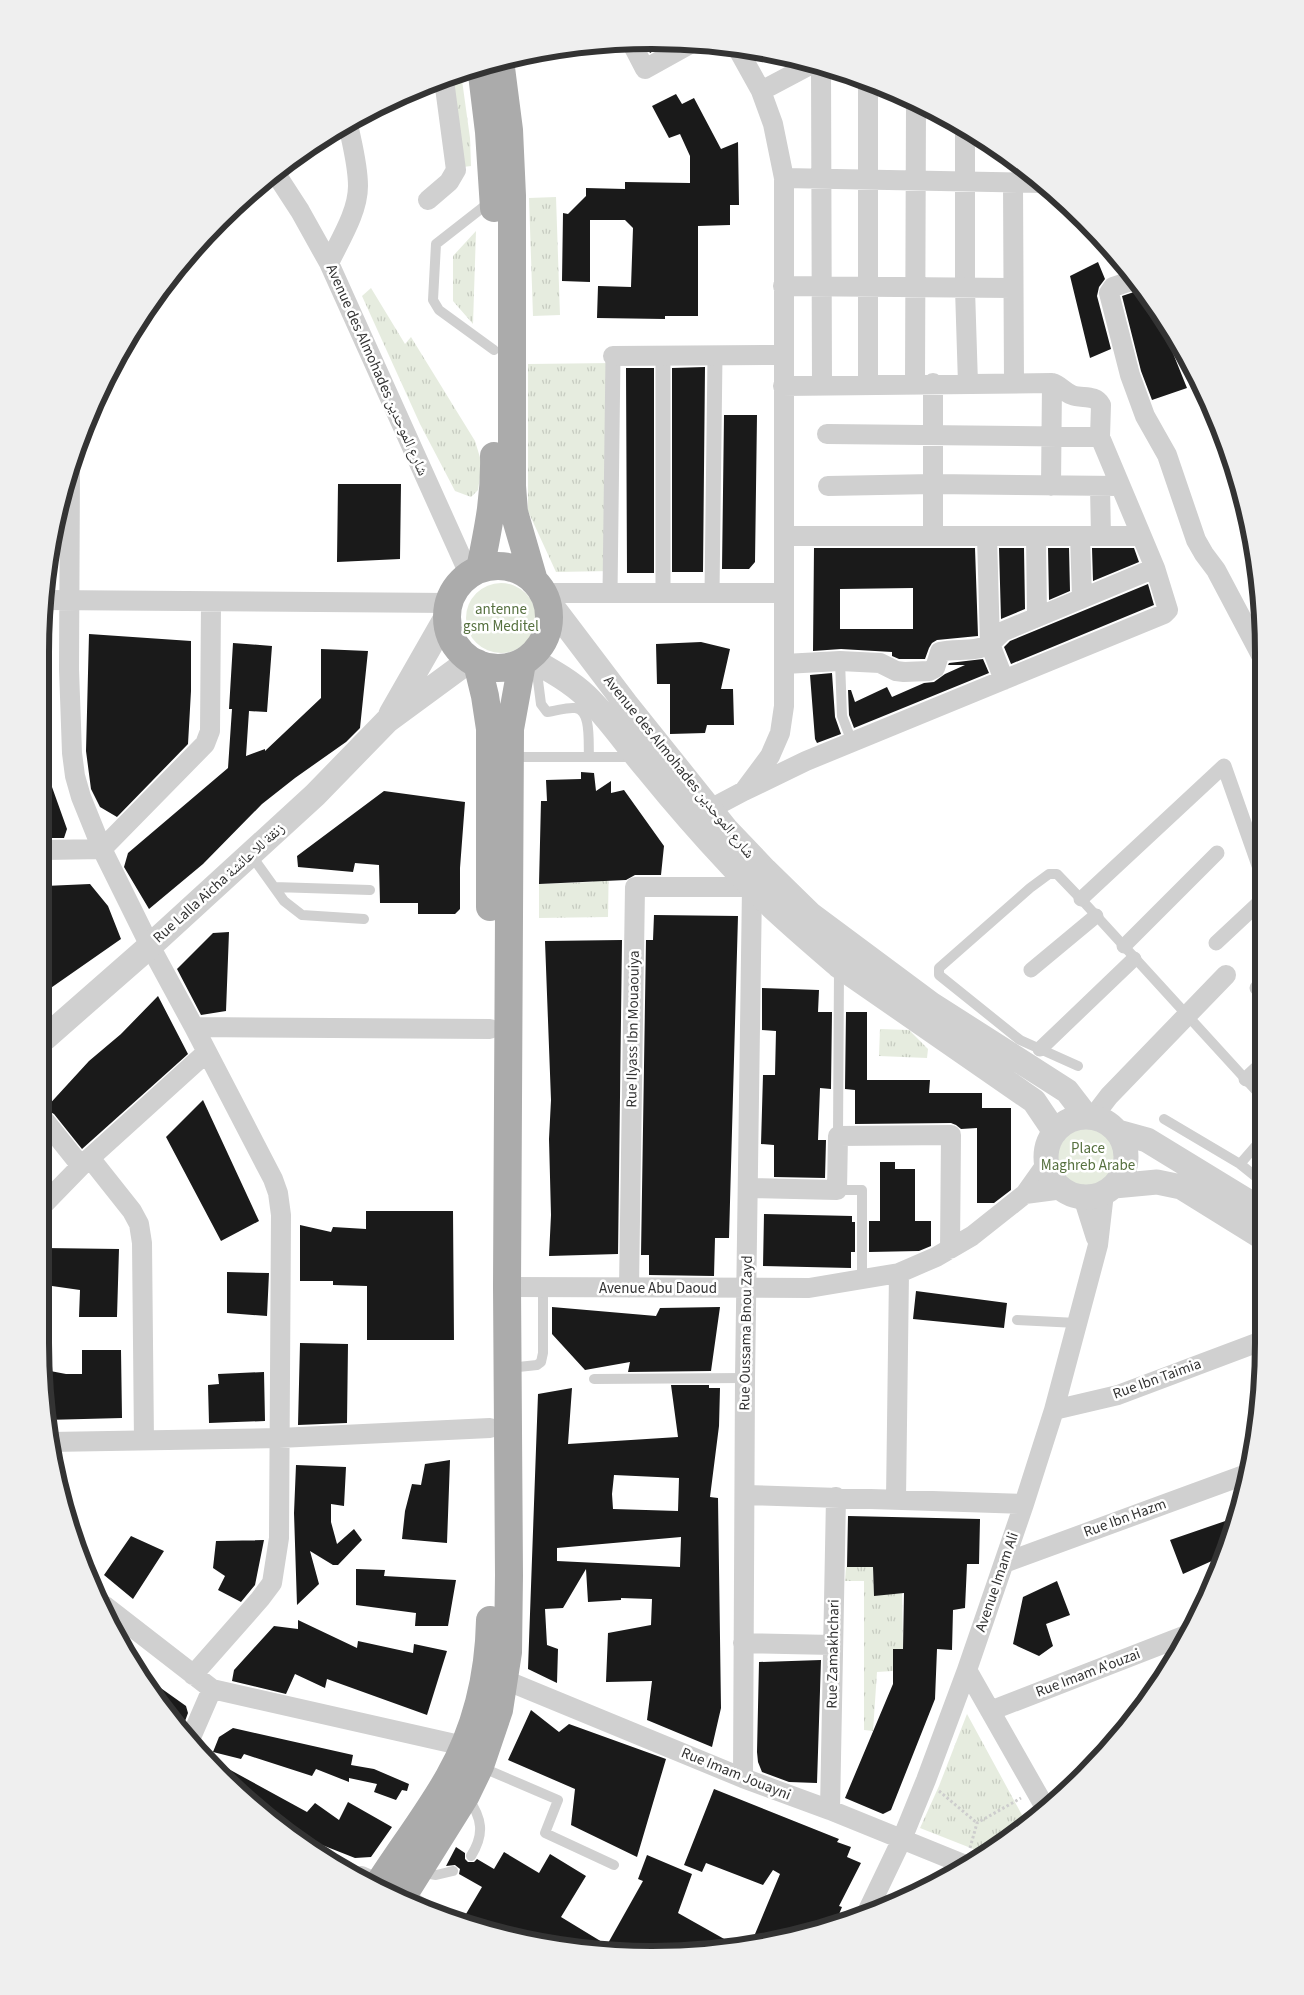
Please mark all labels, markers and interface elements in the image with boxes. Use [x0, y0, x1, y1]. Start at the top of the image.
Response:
street label: Avenue des Almohades شارع الموحدين [321, 261, 433, 479]
park label: antenne gsm Meditel [463, 599, 539, 637]
street label: Avenue des Almohades شارع الموحدين [599, 671, 759, 863]
street label: Rue Lalla Aicha زنقة للا عائشة [149, 818, 290, 948]
street label: Rue Ilyass Ibn Mouaouiya [621, 950, 645, 1108]
park label: Place Maghreb Arabe [1041, 1138, 1135, 1176]
street label: Rue Oussama Bnou Zayd [734, 1255, 758, 1411]
street label: Avenue Abu Daoud [599, 1278, 717, 1299]
street label: Rue Ibn Taimia [1110, 1353, 1204, 1405]
street label: Rue Ibn Hazm [1081, 1493, 1169, 1543]
street label: Avenue Imam Ali [970, 1529, 1024, 1635]
street label: Rue Zamakhchari [822, 1599, 844, 1709]
street label: Rue Imam A'ouzai [1033, 1643, 1143, 1703]
street label: Rue Imam Jouayni [678, 1742, 794, 1806]

